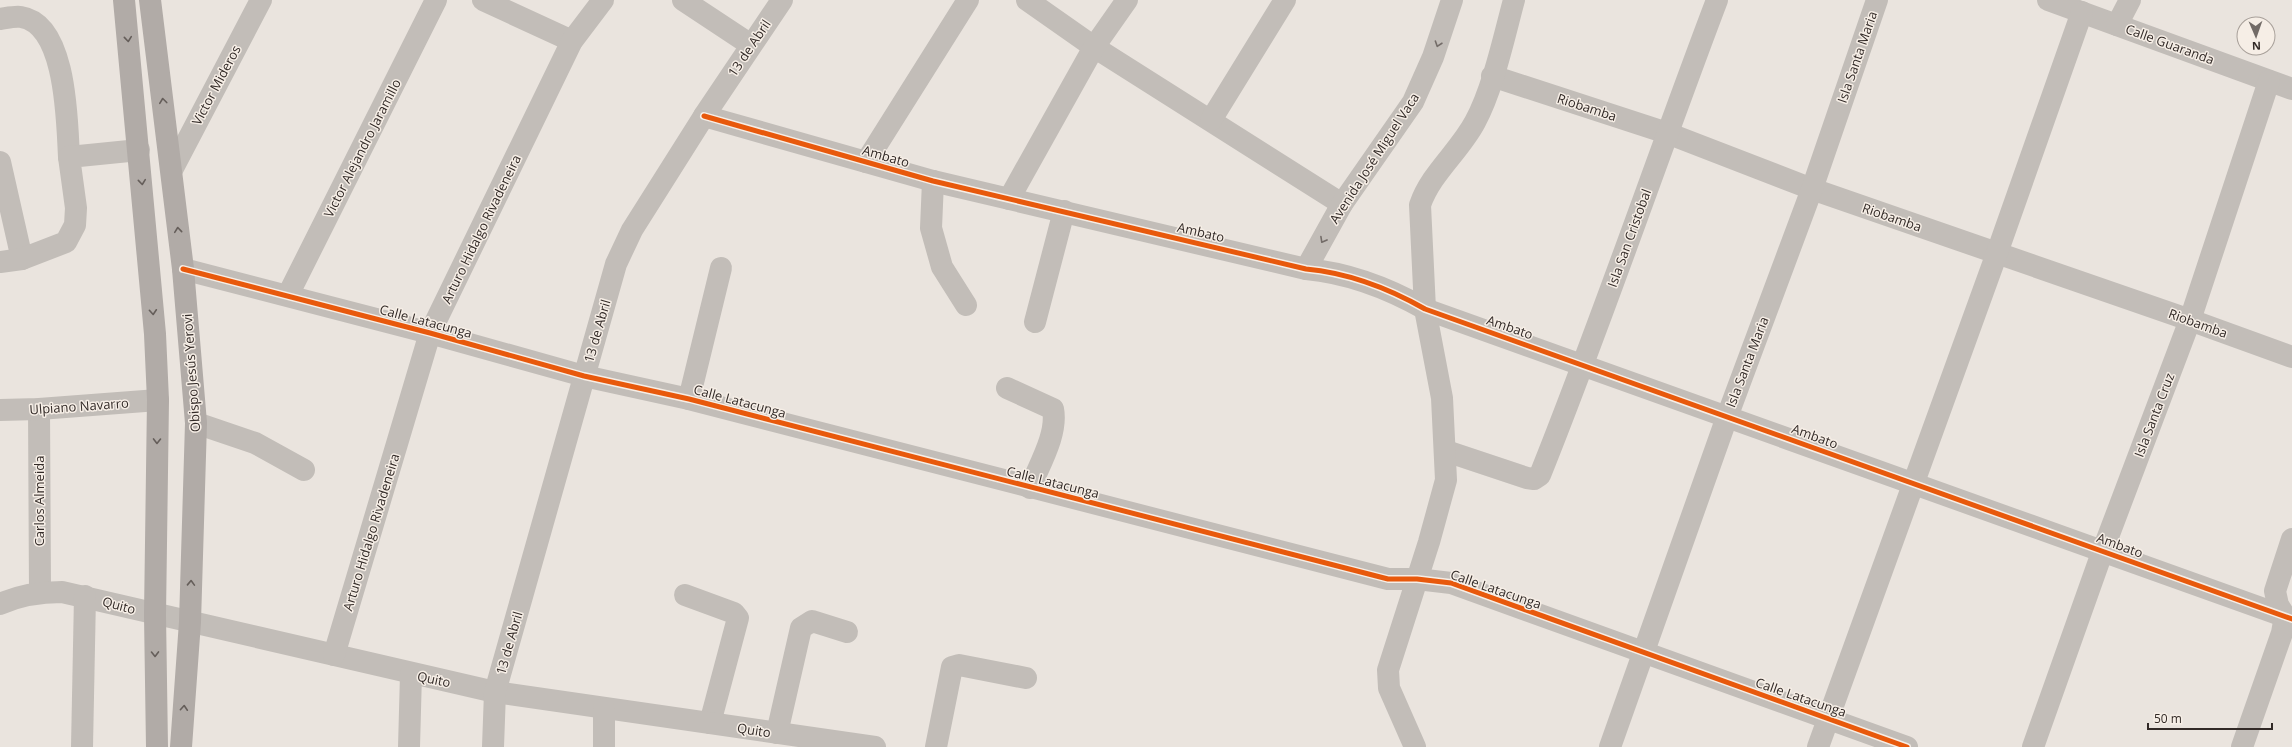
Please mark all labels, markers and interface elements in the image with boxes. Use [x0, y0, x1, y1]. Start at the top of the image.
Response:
street label: Isla Santa Maria [1833, 9, 1881, 105]
street label: 13 de Abril [723, 16, 775, 80]
north arrow [2236, 16, 2276, 56]
street label: Calle Guaranda [2123, 20, 2217, 68]
one-way arrow [123, 36, 132, 42]
text: N [2252, 39, 2261, 54]
one-way arrow [1434, 41, 1442, 48]
street label: Victor Mideros [187, 42, 245, 128]
street label: Victor Alejandro Jaramillo [319, 76, 405, 220]
street label: Avenida José Miguel Vaca [1325, 89, 1423, 227]
street label: Riobamba [1555, 89, 1619, 125]
one-way arrow [159, 98, 168, 104]
street label: Ambato [861, 141, 912, 171]
street label: Arturo Hidalgo Rivadeneira [437, 152, 525, 306]
one-way arrow [137, 179, 146, 185]
street label: Isla San Cristobal [1603, 186, 1655, 290]
street label: Riobamba [1860, 198, 1924, 236]
street label: Ambato [1176, 218, 1227, 246]
one-way arrow [174, 227, 183, 233]
one-way arrow [1320, 236, 1327, 243]
street label: 13 de Abril [579, 297, 615, 365]
street label: Calle Latacunga [378, 300, 474, 342]
street label: Riobamba [2166, 304, 2230, 342]
one-way arrow [149, 309, 158, 315]
street label: Ambato [1484, 311, 1536, 343]
street label: Obispo Jesús Yerovi [178, 313, 204, 433]
street label: Isla Santa Maria [1721, 314, 1773, 410]
street label: Isla Santa Cruz [2130, 370, 2178, 460]
street label: Calle Latacunga [692, 380, 788, 422]
street label: Ulpiano Navarro [29, 394, 129, 418]
street label: Ambato [1789, 419, 1841, 453]
one-way arrow [153, 438, 161, 444]
street label: Arturo Hidalgo Rivadeneira [338, 451, 404, 613]
street label: Carlos Almeida [30, 456, 48, 546]
street label: Calle Latacunga [1005, 462, 1101, 502]
street label: Ambato [2094, 528, 2146, 562]
street label: Calle Latacunga [1448, 565, 1544, 613]
one-way arrow [187, 580, 195, 586]
street label: Quito [100, 592, 138, 618]
street label: 13 de Abril [491, 609, 527, 677]
one-way arrow [151, 651, 160, 657]
street label: Quito [416, 667, 453, 691]
street label: Calle Latacunga [1753, 673, 1849, 721]
one-way arrow [179, 705, 188, 711]
scale bar [2148, 705, 2272, 731]
text: 50 m [2154, 710, 2182, 727]
street label: Quito [736, 718, 772, 742]

